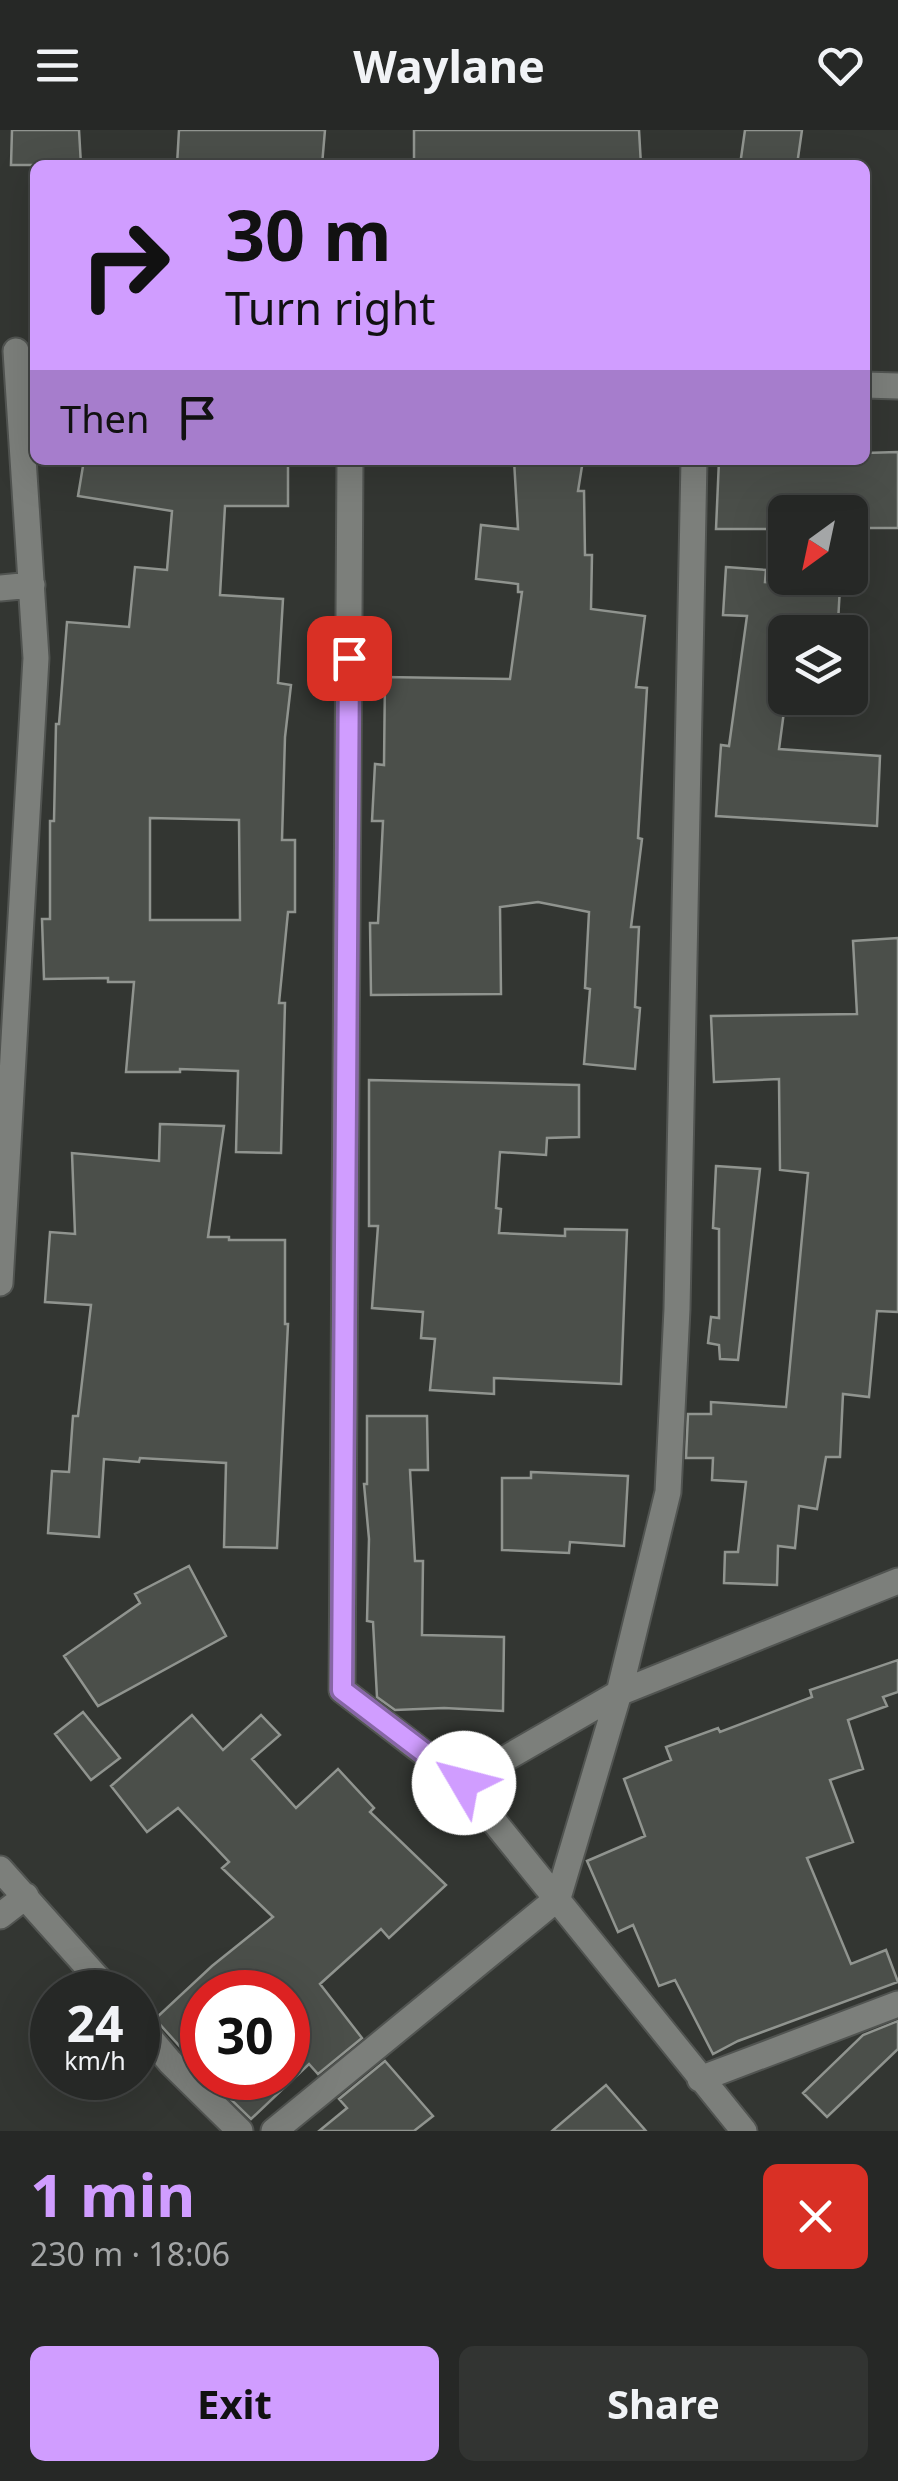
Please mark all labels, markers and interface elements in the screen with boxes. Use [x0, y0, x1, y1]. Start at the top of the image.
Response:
text: Waylane [353, 35, 545, 96]
icon: menu [30, 38, 85, 93]
icon: heart [813, 38, 868, 93]
text: 30 m [225, 186, 392, 282]
icon: right [60, 200, 190, 330]
text: Turn right [225, 277, 436, 338]
icon: arrive [170, 390, 225, 445]
text: Then [60, 392, 150, 444]
north arrow [768, 495, 868, 595]
map controls [768, 495, 868, 715]
button: layers [768, 615, 868, 715]
pin [307, 616, 392, 701]
icon: arrive [322, 631, 377, 686]
position arrow [412, 1731, 516, 1835]
speed limit sign: 30 [180, 1970, 310, 2100]
text: 24 [66, 1989, 124, 2057]
text: km/h [64, 2043, 126, 2077]
text: 1 min [30, 2153, 195, 2235]
button: close [763, 2164, 868, 2269]
text: 230 m · 18:06 [30, 2232, 230, 2275]
button: Exit [30, 2346, 439, 2461]
button: Share [459, 2346, 868, 2461]

